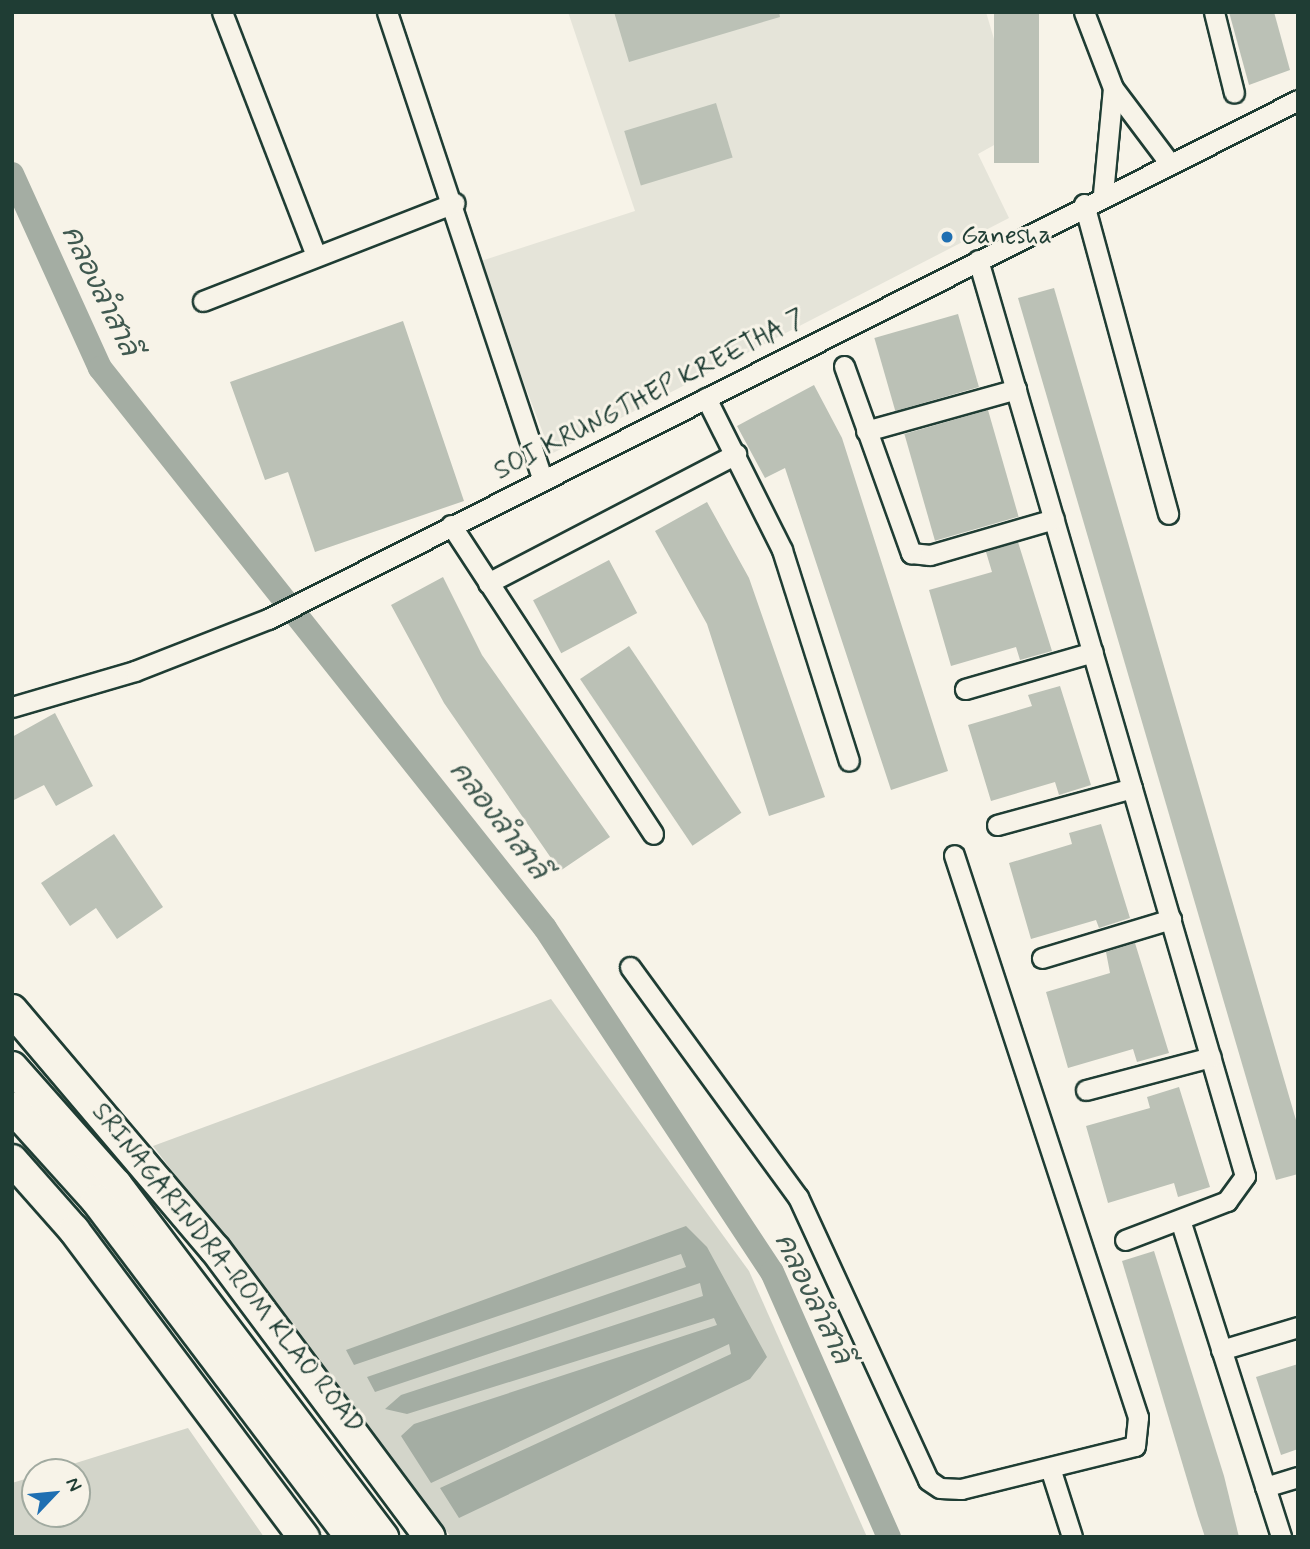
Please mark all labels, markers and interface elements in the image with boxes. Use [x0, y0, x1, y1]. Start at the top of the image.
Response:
water label: คลองลำสาลี [53, 220, 145, 362]
place label: Ganesha [961, 221, 1052, 253]
marker: Ganesha [939, 229, 955, 245]
street label: SOI KRUNGTHEP KREETHA 7 [489, 303, 811, 489]
water label: คลองลำสาลี [441, 755, 555, 887]
street label: SRINAGARINDRA-ROM KLAO ROAD [83, 1097, 371, 1441]
water label: คลองลำสาลี [766, 1228, 858, 1370]
north arrow [21, 1458, 91, 1528]
text: N [60, 1473, 88, 1496]

